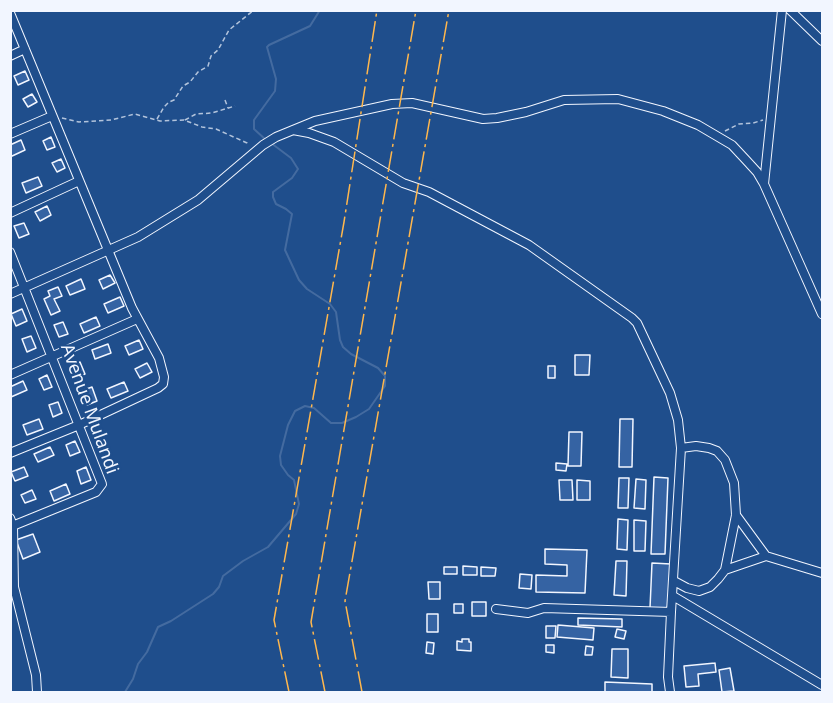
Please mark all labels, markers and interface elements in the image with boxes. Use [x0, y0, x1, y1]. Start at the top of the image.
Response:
street label: Avenue Mulandi [55, 341, 123, 477]

